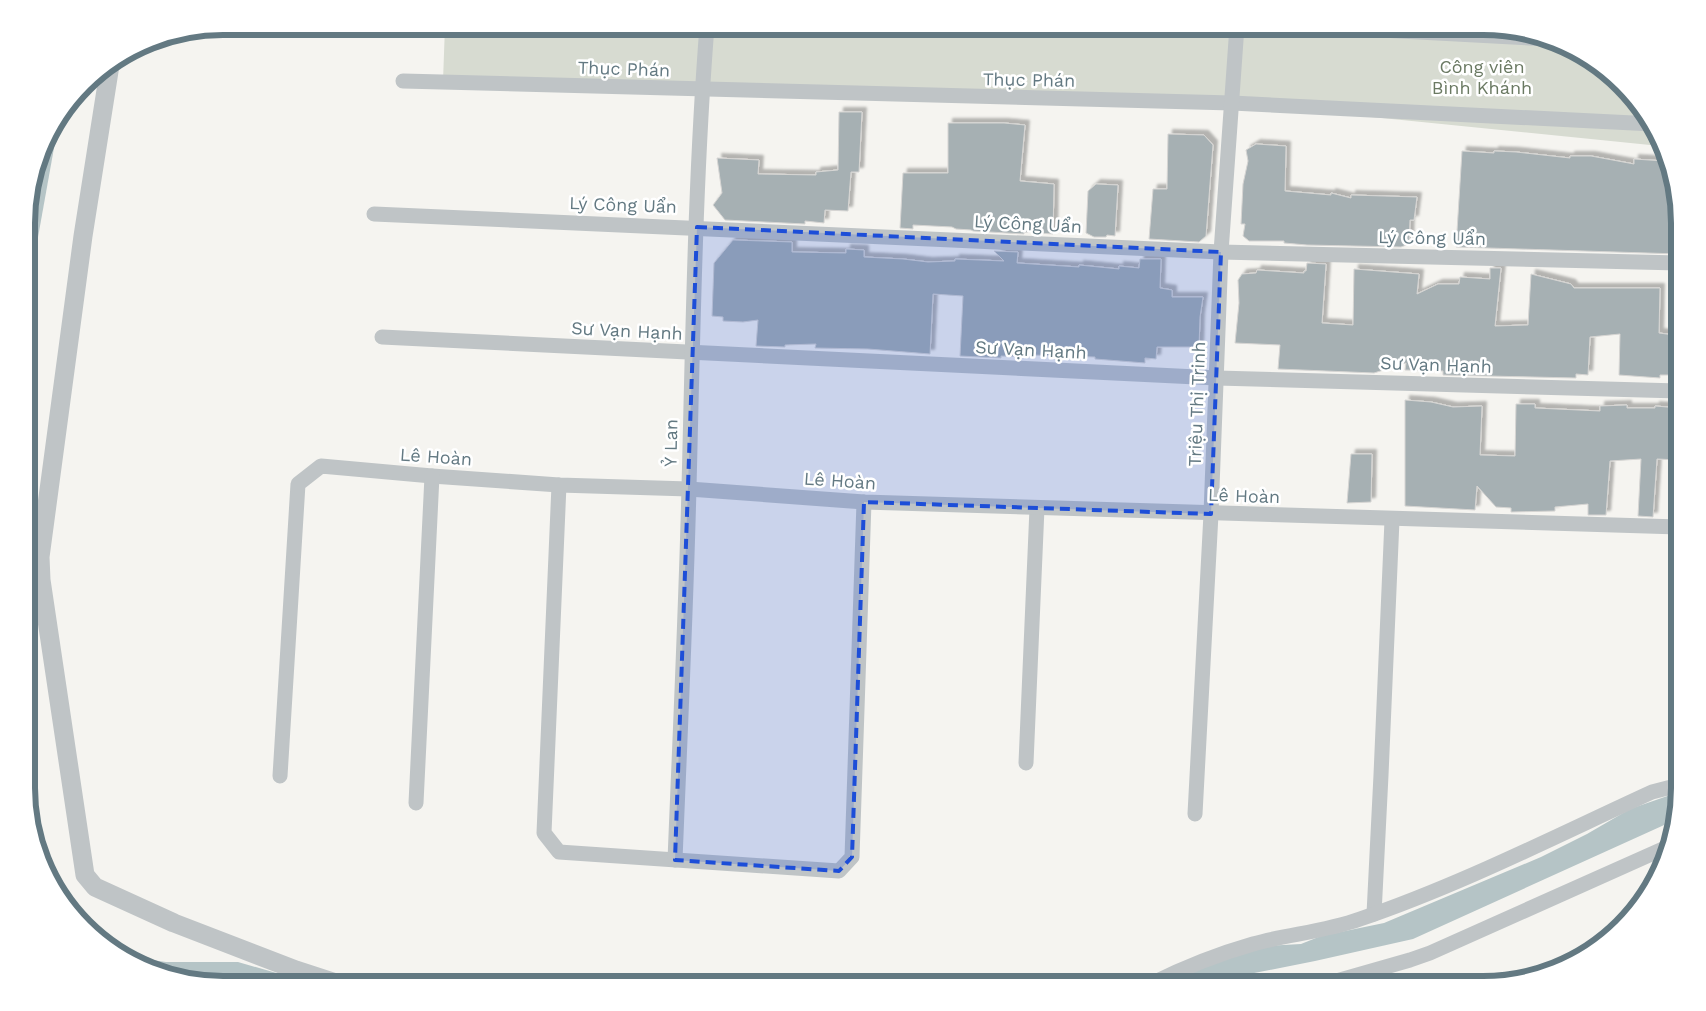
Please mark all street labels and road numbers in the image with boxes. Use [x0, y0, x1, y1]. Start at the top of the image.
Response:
street label: Thục Phán [577, 56, 671, 81]
street label: Thục Phán [983, 68, 1075, 91]
street label: Lý Công Uẩn [569, 192, 677, 217]
street label: Lý Công Uẩn [974, 210, 1082, 237]
street label: Lý Công Uẩn [1378, 226, 1486, 249]
street label: Sư Vạn Hạnh [571, 317, 683, 344]
street label: Sư Vạn Hạnh [975, 336, 1087, 363]
street label: Triệu Thị Trinh [1184, 341, 1209, 467]
street label: Sư Vạn Hạnh [1380, 352, 1492, 377]
street label: Ỷ Lan [660, 419, 681, 467]
street label: Lê Hoàn [399, 444, 473, 469]
street label: Lê Hoàn [803, 468, 877, 493]
street label: Lê Hoàn [1208, 484, 1280, 507]

